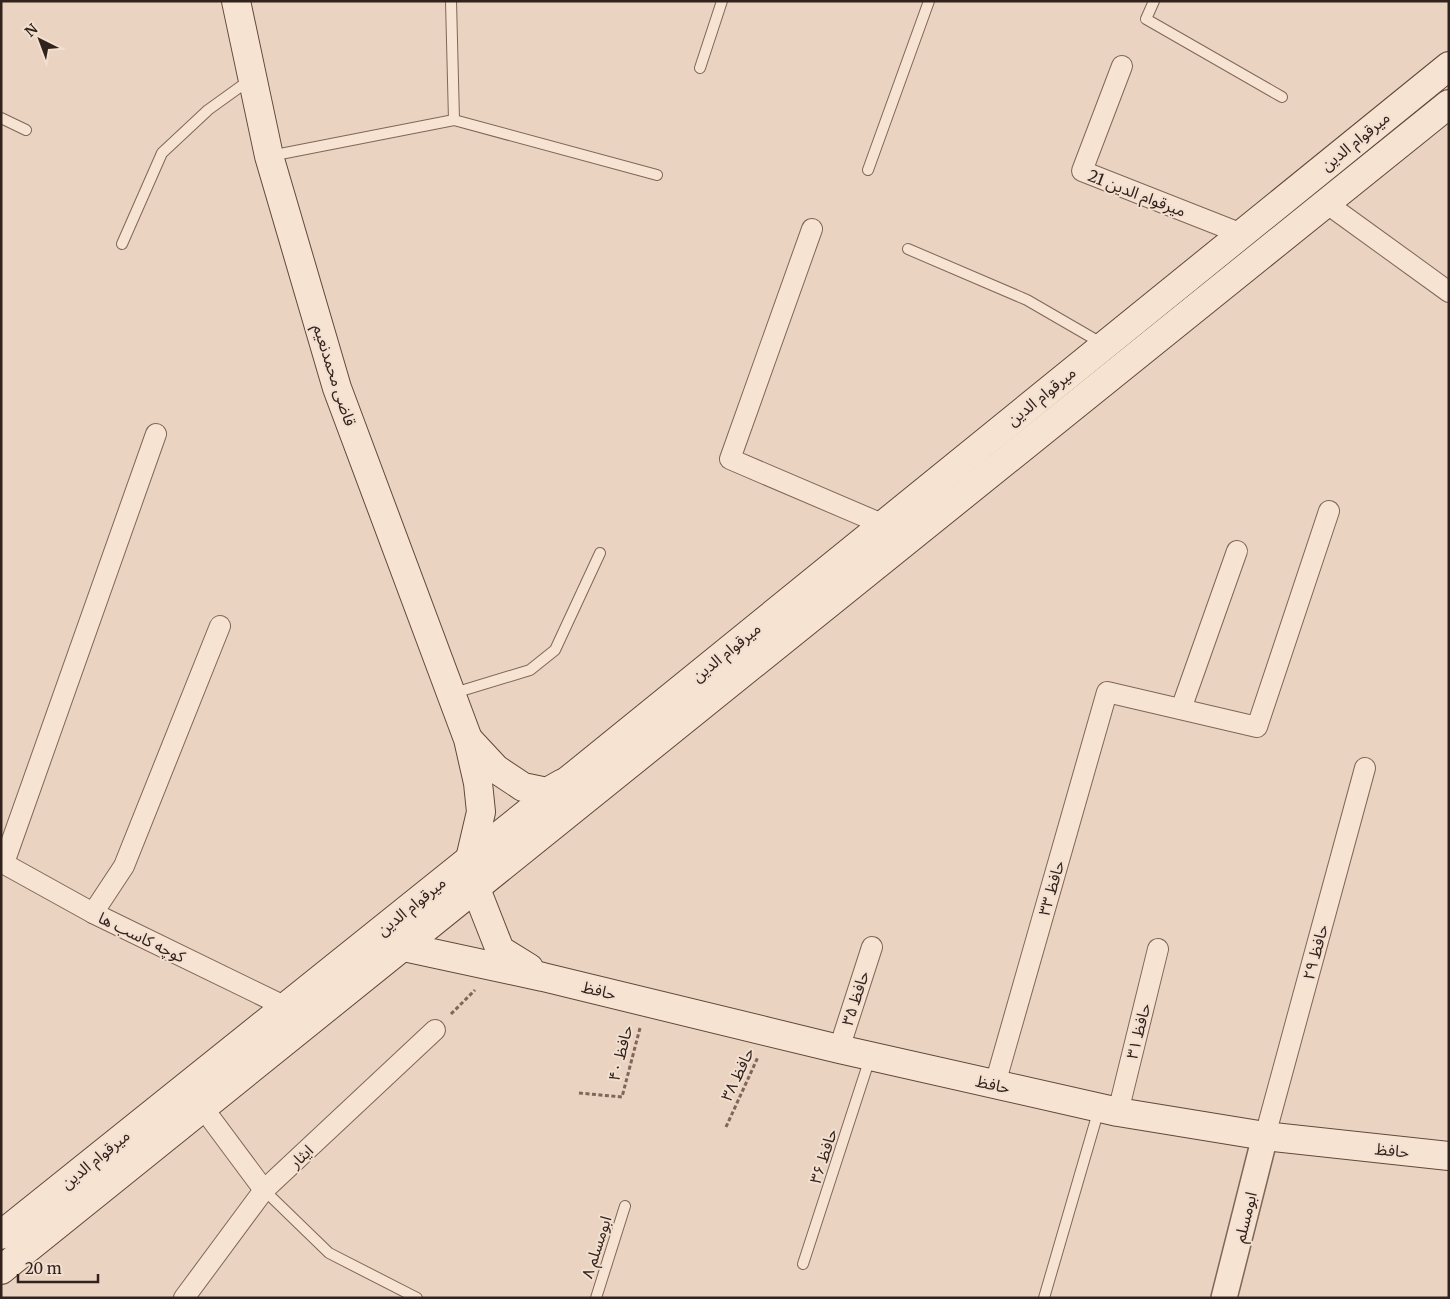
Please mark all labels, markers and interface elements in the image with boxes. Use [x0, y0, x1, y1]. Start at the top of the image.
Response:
north arrow [15, 15, 65, 65]
text: N [21, 20, 41, 41]
street label: میرقوام الدین [1316, 107, 1396, 177]
street label: میرقوام الدین 21 [1084, 165, 1189, 224]
street label: قاضی محمدنعیم [306, 322, 361, 429]
street label: میرقوام الدین [1002, 362, 1082, 432]
street label: میرقوام الدین [687, 618, 767, 688]
street label: حافظ ۳۳ [1034, 858, 1068, 918]
street label: میرقوام الدین [372, 872, 452, 942]
street label: کوچه کاسب ها [95, 907, 189, 968]
street label: حافظ ۲۹ [1298, 922, 1332, 982]
street label: حافظ ۳۵ [837, 968, 873, 1028]
street label: حافظ [580, 976, 618, 1004]
street label: حافظ ۳۱ [1121, 1001, 1155, 1061]
street label: حافظ ۴۰ [603, 1023, 637, 1083]
street label: حافظ ۳۸ [716, 1044, 758, 1104]
street label: حافظ [974, 1070, 1012, 1098]
street label: میرقوام الدین [56, 1125, 136, 1195]
street label: حافظ ۳۶ [805, 1126, 841, 1186]
street label: حافظ [1374, 1138, 1410, 1162]
street label: ایثار [284, 1140, 317, 1173]
street label: ابومسلم [1229, 1190, 1264, 1245]
street label: ابومسلم ۸ [577, 1213, 618, 1282]
scale bar [18, 1252, 98, 1284]
text: 20 m [25, 1259, 62, 1278]

